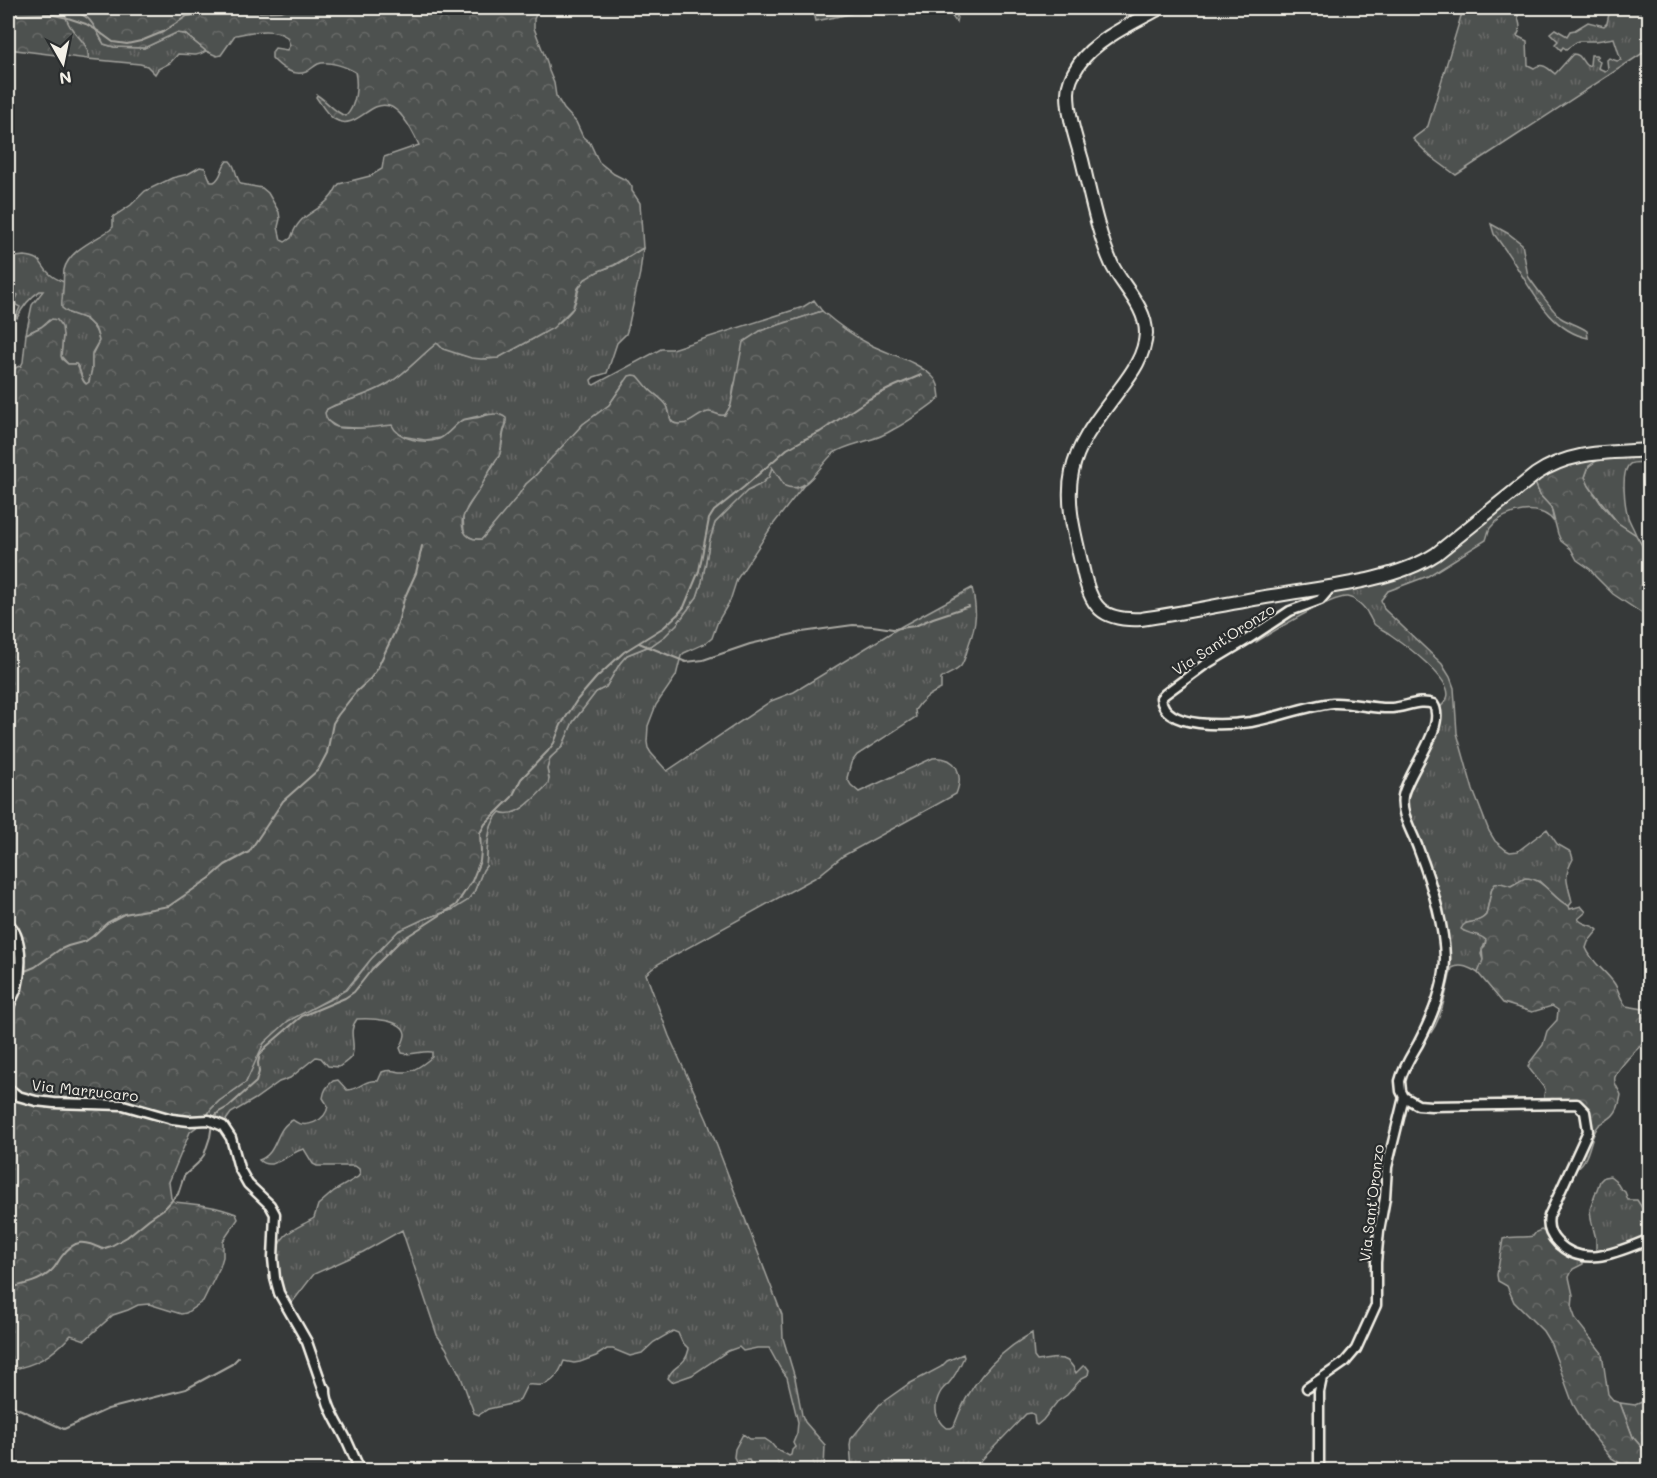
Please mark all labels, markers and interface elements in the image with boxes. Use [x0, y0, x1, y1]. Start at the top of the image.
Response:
north arrow [33, 33, 93, 93]
text: N [58, 67, 73, 90]
street label: Via Sant'Oronzo [1168, 598, 1278, 680]
street label: Via Marrucaro [30, 1074, 140, 1106]
street label: Via Sant'Oronzo [1354, 1143, 1388, 1263]

